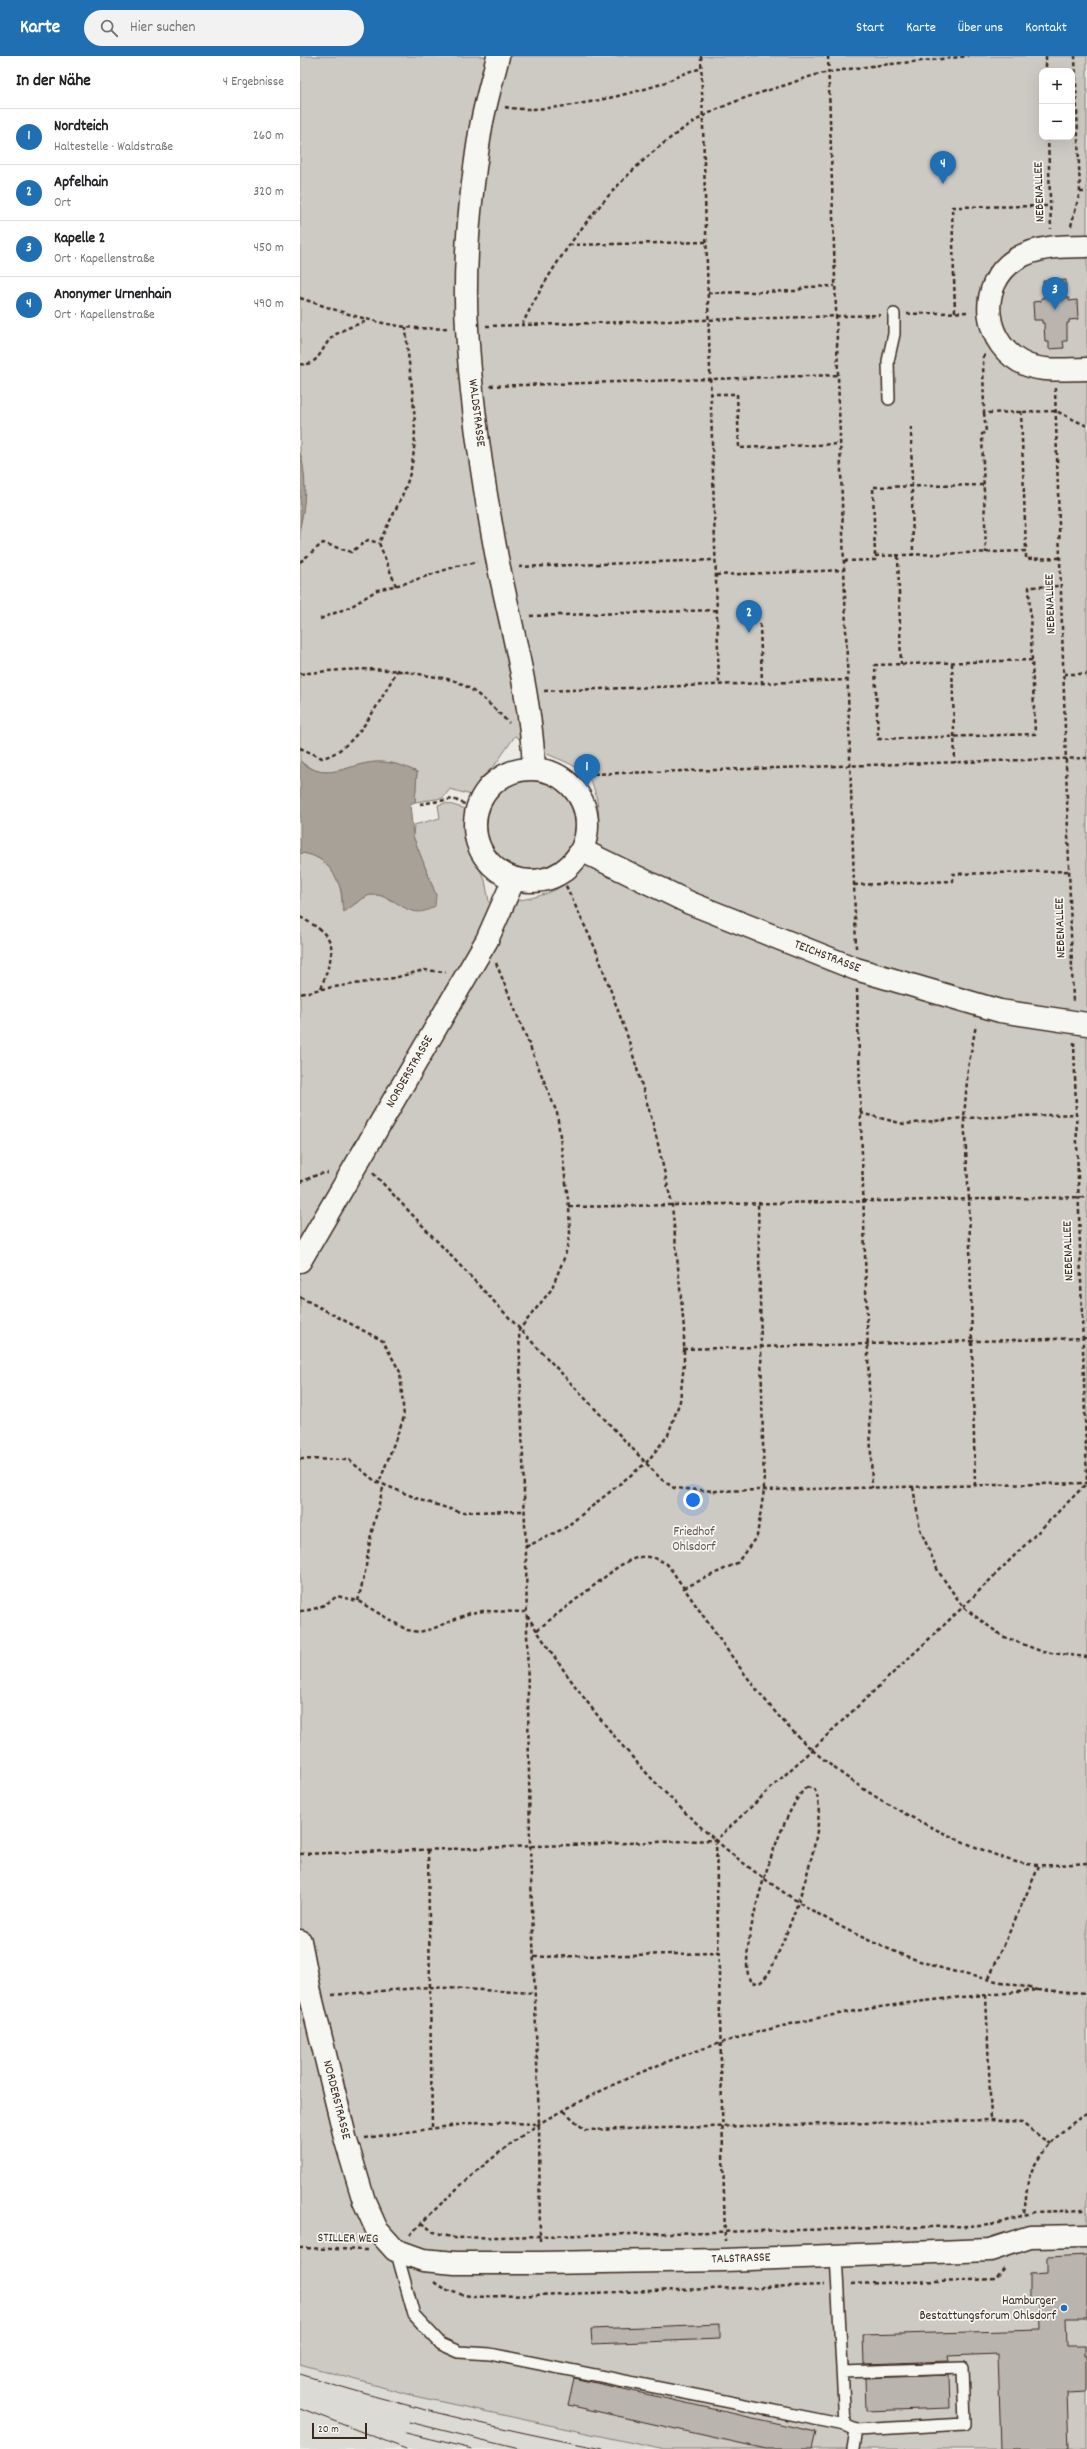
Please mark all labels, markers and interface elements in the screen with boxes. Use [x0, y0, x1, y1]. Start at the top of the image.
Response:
search box [84, 10, 364, 46]
text: Karte [20, 15, 60, 42]
icon: search [98, 17, 120, 39]
text: Hier suchen [130, 17, 195, 39]
text: Start [856, 18, 884, 38]
text: Karte [906, 18, 936, 38]
text: Über uns [958, 18, 1003, 38]
text: Kontakt [1025, 18, 1067, 38]
map controls [1039, 68, 1075, 140]
button: + [1039, 68, 1075, 104]
text: In der Nähe [16, 70, 91, 94]
text: 4 Ergebnisse [223, 73, 284, 92]
button: − [1039, 104, 1075, 140]
text: Nordteich [54, 116, 108, 138]
text: 1 [28, 127, 30, 146]
text: 260 m [253, 127, 284, 146]
text: Haltestelle · Waldstraße [54, 138, 173, 157]
pin: 4 [930, 151, 956, 184]
street label: NEBENALLEE [1029, 161, 1051, 222]
text: Apfelhain [54, 172, 108, 194]
text: 2 [26, 183, 32, 202]
text: 320 m [254, 183, 284, 202]
text: Ort [54, 194, 71, 213]
text: Kapelle 2 [54, 228, 105, 250]
text: 3 [26, 239, 32, 258]
text: 450 m [254, 239, 284, 258]
text: Ort · Kapellenstraße [54, 250, 155, 269]
pin: 3 [1042, 277, 1068, 310]
text: Anonymer Urnenhain [54, 284, 172, 306]
text: 4 [26, 295, 32, 314]
text: 490 m [254, 295, 284, 314]
text: Ort · Kapellenstraße [54, 306, 155, 325]
street label: WALDSTRASSE [462, 378, 490, 448]
street label: NEBENALLEE [1040, 573, 1062, 634]
pin: 2 [736, 600, 762, 633]
pin: 1 [574, 754, 600, 787]
street label: NEBENALLEE [1050, 897, 1072, 958]
street label: TEICHSTRASSE [791, 936, 863, 978]
street label: NORDERSTRASSE [382, 1032, 438, 1112]
street label: NEBENALLEE [1058, 1220, 1080, 1281]
your location [683, 1490, 703, 1510]
park label: Friedhof Ohlsdorf [672, 1523, 716, 1557]
street label: NORDERSTRASSE [317, 2058, 355, 2142]
street label: STILLER WEG [317, 2229, 379, 2249]
street label: TALSTRASSE [711, 2248, 771, 2270]
place label: Hamburger Bestattungsforum Ohlsdorf [919, 2292, 1056, 2326]
marker: Hamburger Bestattungsforum Ohlsdorf [1059, 2303, 1069, 2313]
scale bar [312, 2421, 367, 2440]
text: 20 m [318, 2422, 339, 2438]

